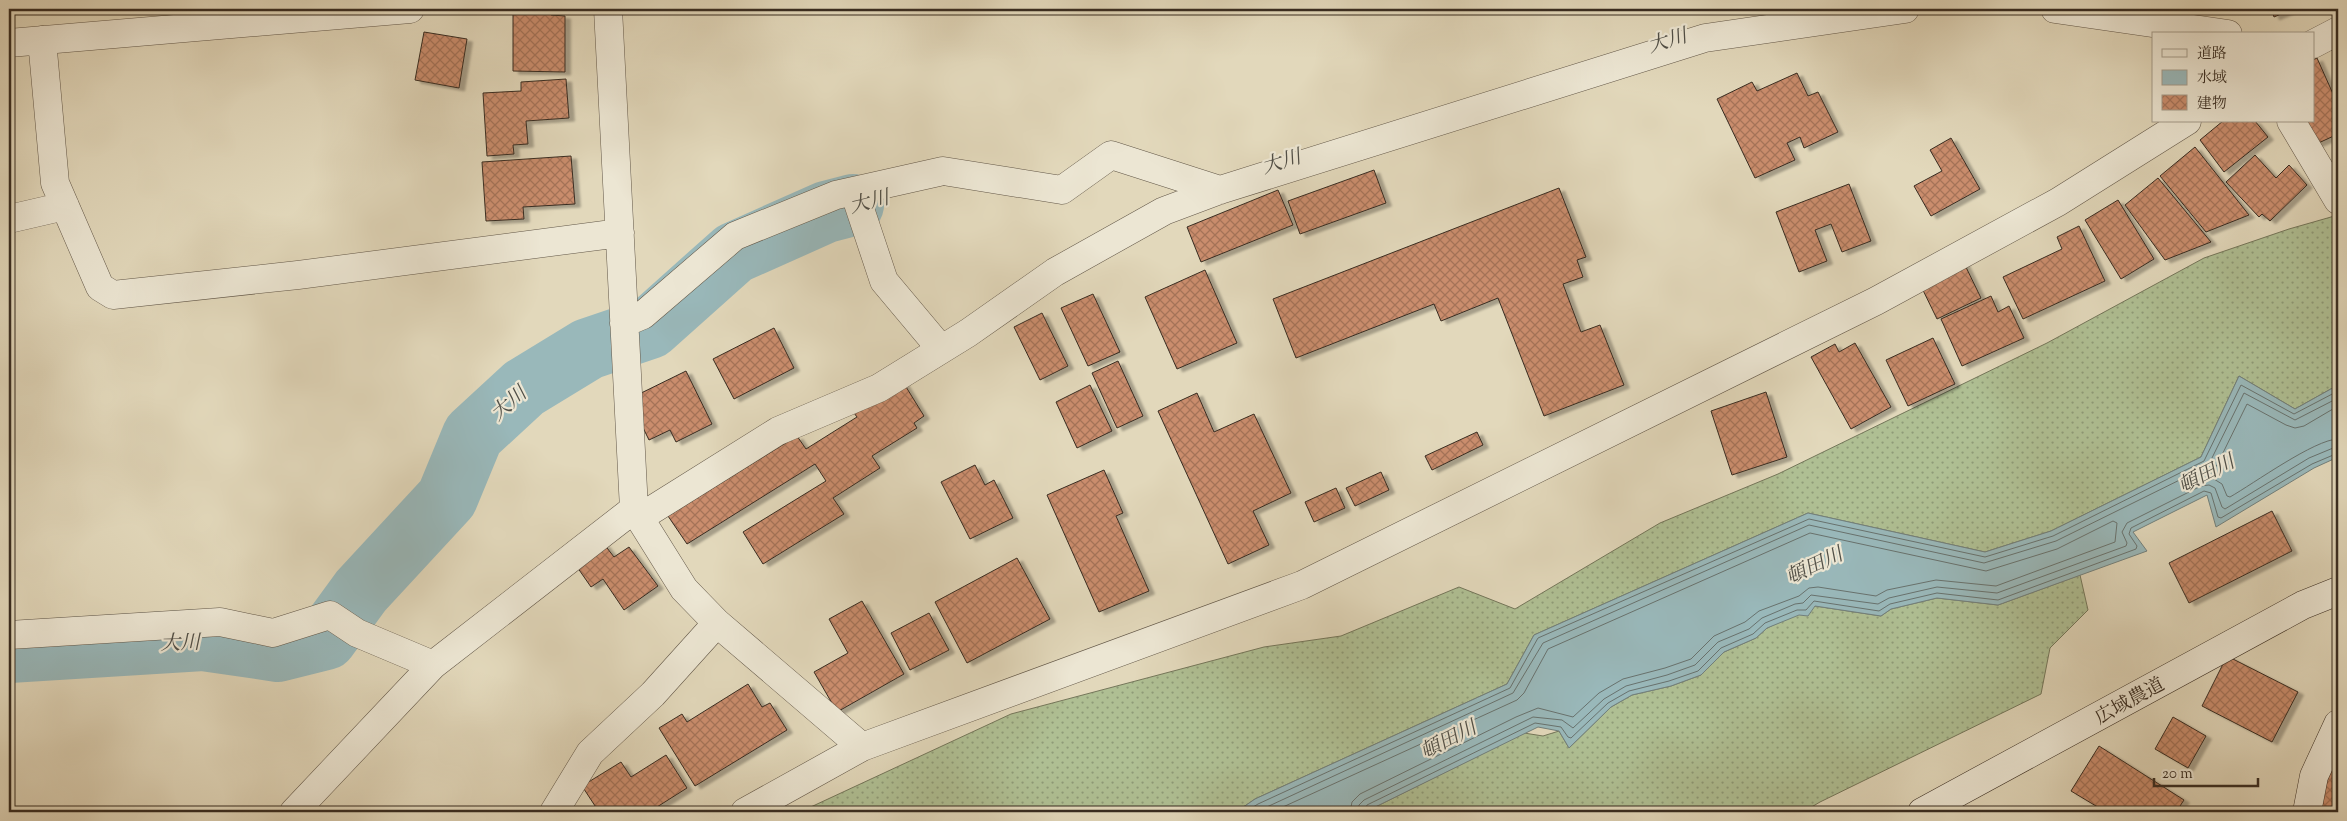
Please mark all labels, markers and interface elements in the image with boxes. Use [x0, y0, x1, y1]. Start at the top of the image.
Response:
water label: 大川 [1644, 22, 1693, 62]
legend [2152, 32, 2314, 122]
text: 道路 [2197, 44, 2227, 65]
text: 水域 [2197, 68, 2227, 89]
text: 建物 [2197, 94, 2227, 115]
water label: 大川 [1258, 143, 1307, 183]
water label: 大川 [847, 184, 894, 222]
water label: 大川 [485, 380, 536, 429]
water label: 頓田川 [2174, 448, 2242, 502]
water label: 頓田川 [1782, 541, 1850, 593]
water label: 大川 [160, 629, 203, 660]
street label: 広域農道 [2090, 672, 2170, 732]
water label: 頓田川 [1416, 714, 1484, 768]
scale bar [2154, 756, 2258, 788]
text: 20 m [2162, 764, 2193, 785]

